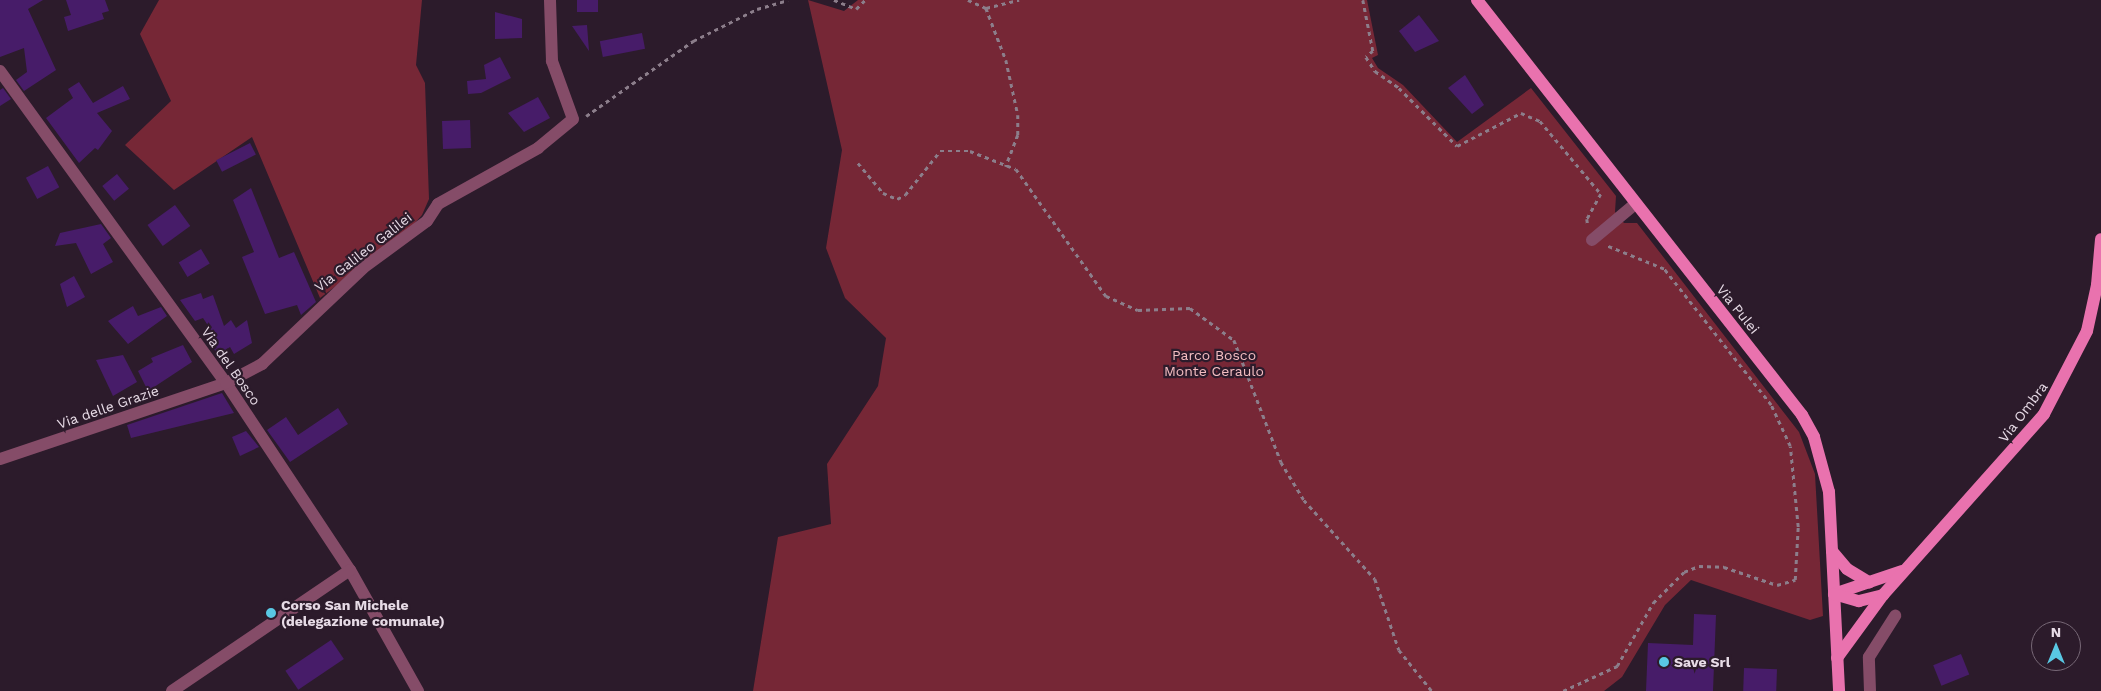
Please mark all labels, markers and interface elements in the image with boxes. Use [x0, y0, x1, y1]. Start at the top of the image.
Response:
street label: Via Galileo Galilei [311, 209, 415, 295]
street label: Via Pulei [1713, 281, 1763, 337]
street label: Via del Bosco [198, 323, 264, 409]
park label: Parco Bosco Monte Ceraulo [1164, 347, 1264, 380]
street label: Via Ombra [1995, 378, 2051, 446]
street label: Via delle Grazie [55, 382, 161, 432]
place label: Corso San Michele (delegazione comunale) [281, 597, 445, 630]
marker: Corso San Michele (delegazione comunale) [265, 607, 277, 619]
north arrow [2031, 621, 2081, 671]
text: N [2051, 624, 2061, 640]
place label: Save Srl [1674, 654, 1730, 670]
marker: Save Srl [1658, 656, 1670, 668]

